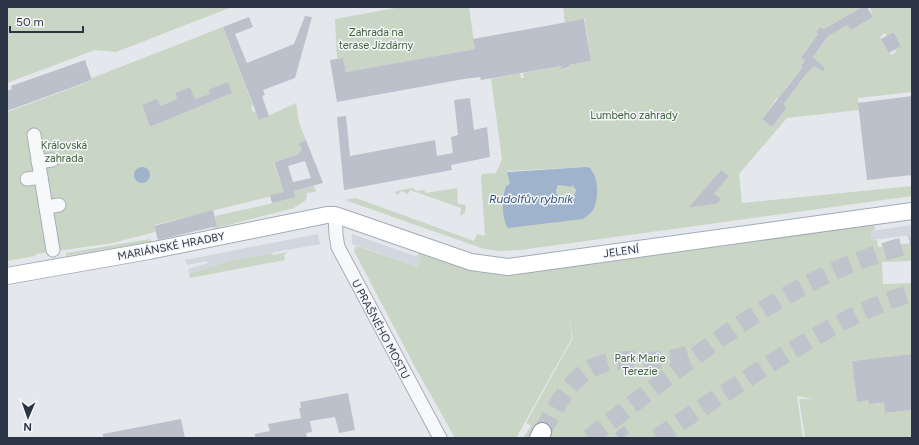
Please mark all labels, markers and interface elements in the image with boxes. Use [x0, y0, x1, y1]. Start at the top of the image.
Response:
scale bar [10, 8, 83, 34]
text: 50 m [16, 15, 44, 29]
park label: Zahrada na terase Jízdárny [339, 26, 413, 52]
park label: Lumbeho zahrady [590, 109, 678, 122]
park label: Královská zahrada [41, 139, 87, 165]
water label: Rudolfův rybník [489, 192, 574, 206]
street label: MARIÁNSKÉ HRADBY [116, 230, 226, 263]
street label: JELENÍ [602, 242, 641, 260]
street label: U PRAŠNÉHO MOSTU [349, 277, 413, 381]
park label: Park Marie Terezie [615, 352, 665, 378]
north arrow [8, 397, 48, 437]
text: N [23, 420, 32, 433]

